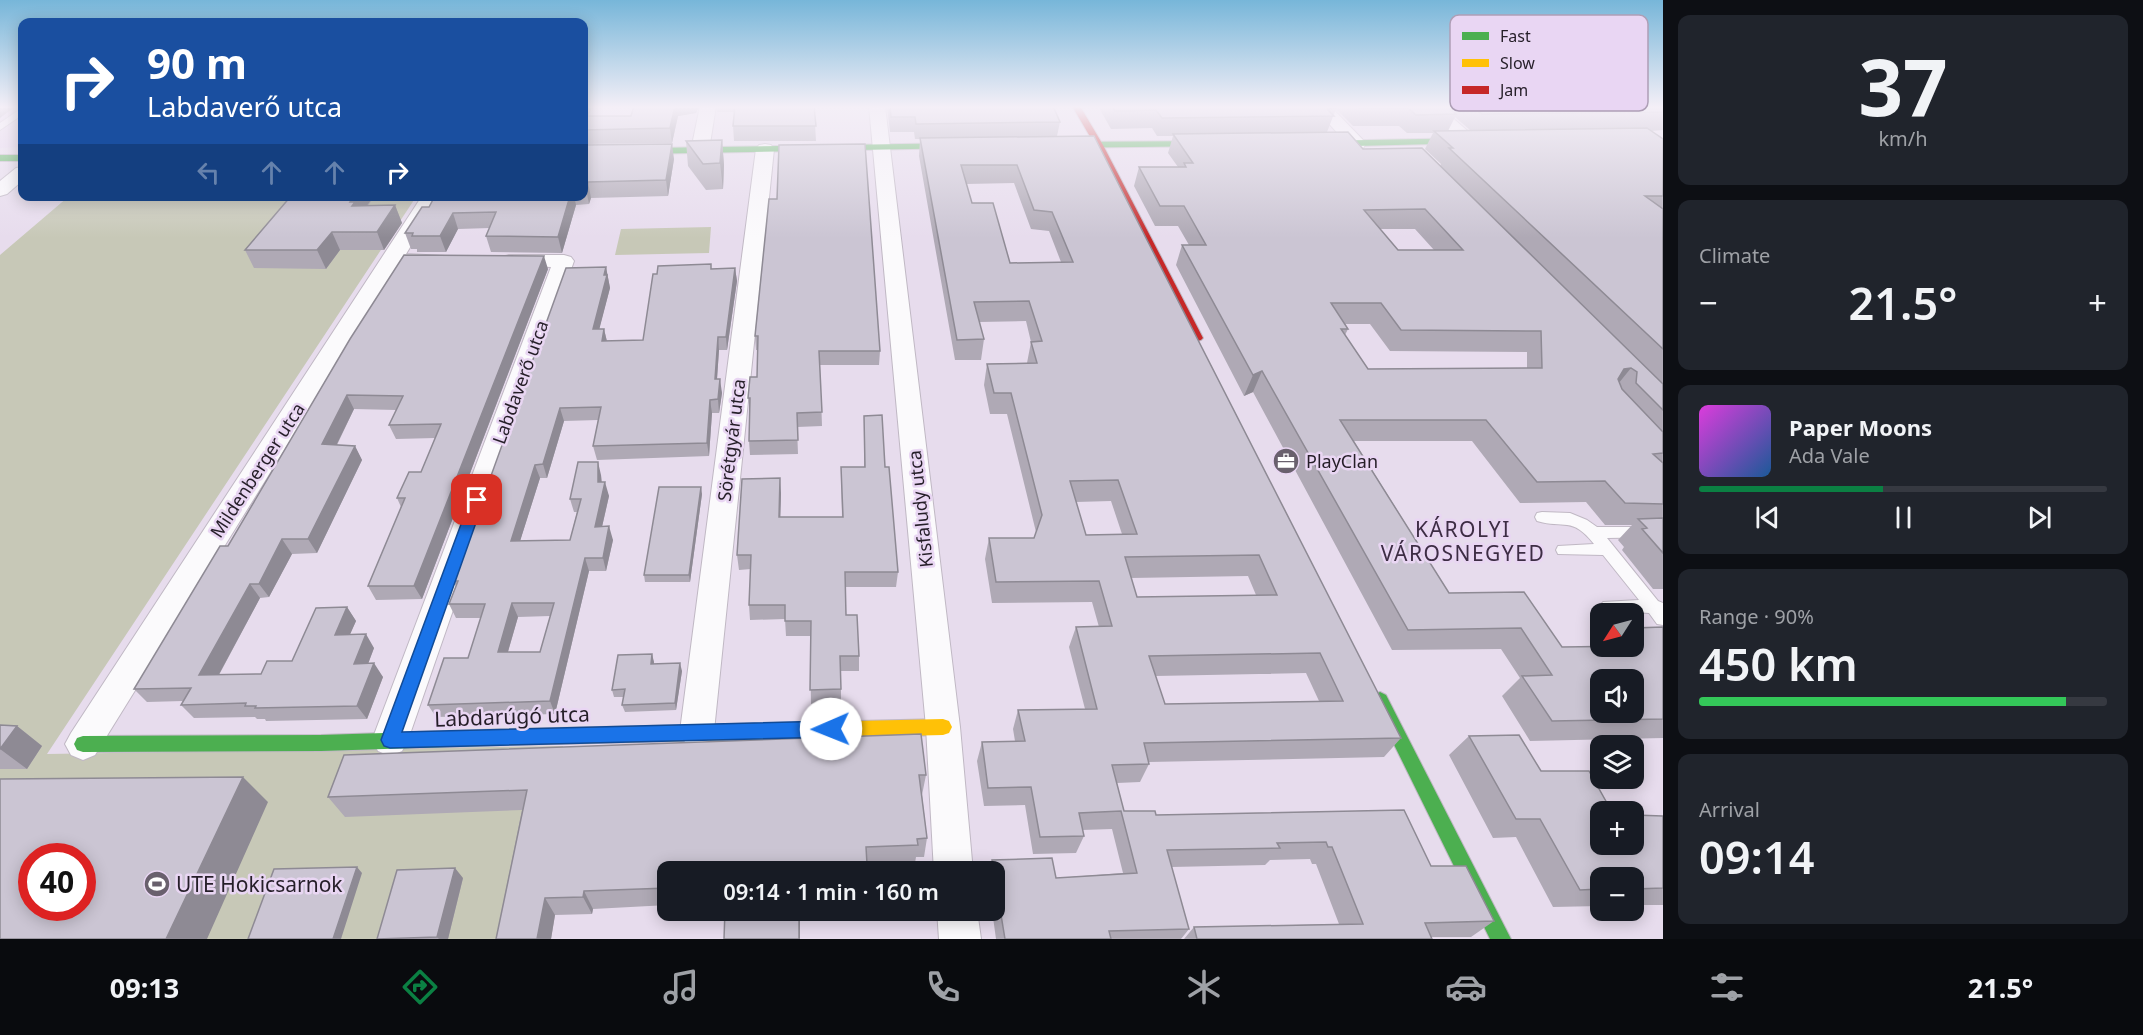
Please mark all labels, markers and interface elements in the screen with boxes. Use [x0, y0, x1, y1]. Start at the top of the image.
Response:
legend [1450, 15, 1648, 111]
text: Fast [1500, 25, 1531, 47]
text: 37 [1858, 33, 1948, 139]
text: 90 m [147, 34, 247, 91]
icon: right [48, 42, 126, 120]
text: Slow [1500, 52, 1535, 74]
text: Jam [1498, 79, 1528, 101]
text: Labdaverő utca [147, 88, 342, 125]
text: km/h [1878, 125, 1928, 152]
icon: left [192, 156, 225, 189]
icon: ahead [255, 156, 288, 189]
icon: ahead [318, 156, 351, 189]
icon: right [381, 156, 414, 189]
text: Climate [1699, 242, 1770, 269]
text: 21.5° [1849, 272, 1957, 333]
text: − [1699, 280, 1718, 325]
text: + [2088, 280, 2107, 325]
street label: Labdaverő utca [486, 317, 554, 447]
street label: Sörétgyár utca [712, 377, 750, 503]
street label: Mildenberger utca [204, 398, 310, 542]
text: Paper Moons [1789, 412, 1932, 442]
text: Ada Vale [1789, 442, 1870, 469]
office icon: PlayClan [1271, 446, 1301, 476]
street label: Kisfaludy utca [902, 449, 938, 569]
place label: PlayClan [1306, 449, 1378, 473]
pin [451, 474, 502, 525]
icon: arrive [460, 483, 493, 516]
icon: previous [1751, 501, 1784, 534]
icon: pause [1887, 501, 1920, 534]
icon: next [2023, 501, 2056, 534]
district label: KÁROLYI VÁROSNEGYED [1381, 515, 1545, 567]
north arrow [1590, 603, 1644, 657]
map controls [1590, 603, 1644, 921]
text: Range · 90% [1699, 603, 1814, 630]
text: 450 km [1699, 633, 1858, 694]
button: sound [1590, 669, 1644, 723]
position arrow [799, 697, 863, 761]
street label: Labdarúgó utca [434, 699, 590, 733]
button: layers [1590, 735, 1644, 789]
text: Arrival [1699, 796, 1760, 823]
button: + [1590, 801, 1644, 855]
text: 09:14 [1699, 826, 1814, 887]
speed limit sign: 40 [18, 843, 96, 921]
button: − [1590, 867, 1644, 921]
sports icon: UTE Hokicsarnok [142, 869, 172, 899]
place label: UTE Hokicsarnok [176, 870, 343, 898]
text: 09:14 · 1 min · 160 m [723, 876, 939, 906]
icon: directions [399, 966, 441, 1008]
icon: music [660, 966, 702, 1008]
icon: phone [922, 966, 964, 1008]
icon: climate [1183, 966, 1225, 1008]
icon: car [1445, 966, 1487, 1008]
icon: filters [1706, 966, 1748, 1008]
text: 09:13 [110, 969, 179, 1006]
text: 21.5° [1968, 969, 2033, 1006]

